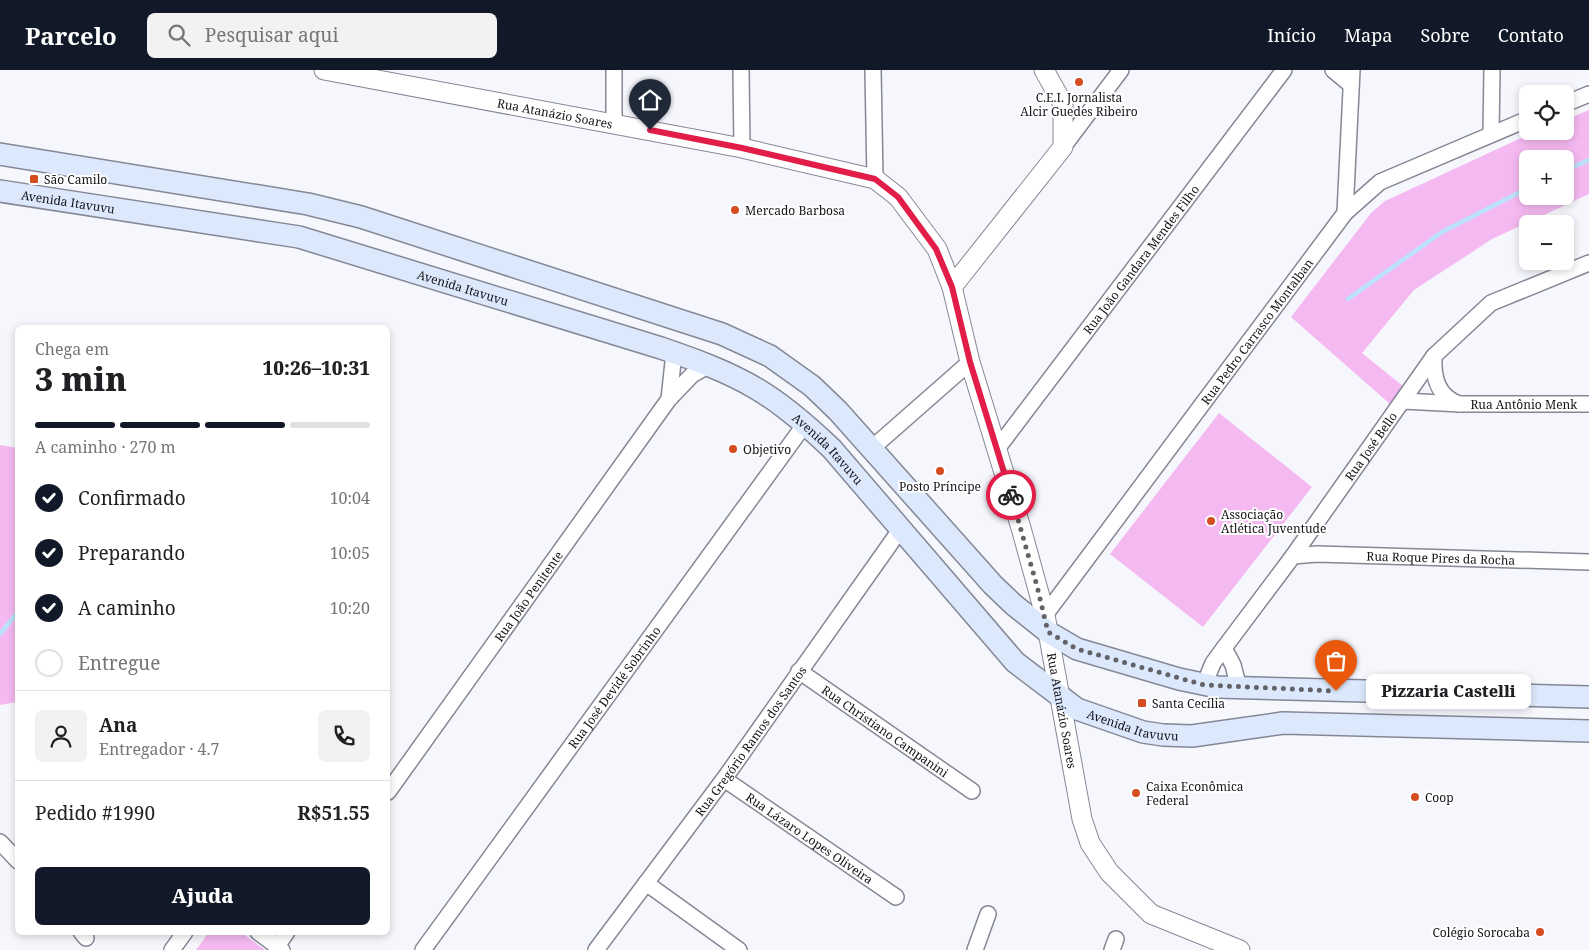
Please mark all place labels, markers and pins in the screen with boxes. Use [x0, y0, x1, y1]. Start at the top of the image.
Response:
marker: C.E.I. Jornalista Alcir Guedes Ribeiro [1073, 76, 1085, 88]
pin [629, 79, 671, 130]
place label: C.E.I. Jornalista Alcir Guedes Ribeiro [1020, 89, 1138, 120]
place label: São Camilo [44, 171, 107, 188]
marker: São Camilo [28, 173, 40, 185]
place label: Mercado Barbosa [745, 202, 845, 219]
marker: Mercado Barbosa [729, 204, 741, 216]
place label: Objetivo [743, 441, 791, 458]
marker: Objetivo [727, 443, 739, 455]
marker: Posto Príncipe [934, 465, 946, 477]
place label: Posto Príncipe [899, 478, 981, 495]
place label: Associação Atlética Juventude [1221, 506, 1326, 537]
marker: Associação Atlética Juventude [1205, 515, 1217, 527]
pin [1315, 640, 1357, 691]
callout: Pizzaria Castelli [1366, 674, 1531, 708]
place label: Santa Cecília [1152, 695, 1225, 712]
marker: Santa Cecília [1136, 697, 1148, 709]
place label: Caixa Econômica Federal [1146, 778, 1244, 809]
marker: Caixa Econômica Federal [1130, 787, 1142, 799]
place label: Coop [1425, 789, 1454, 806]
marker: Coop [1409, 791, 1421, 803]
place label: Colégio Sorocaba [1432, 924, 1530, 941]
marker: Colégio Sorocaba [1534, 926, 1546, 938]

